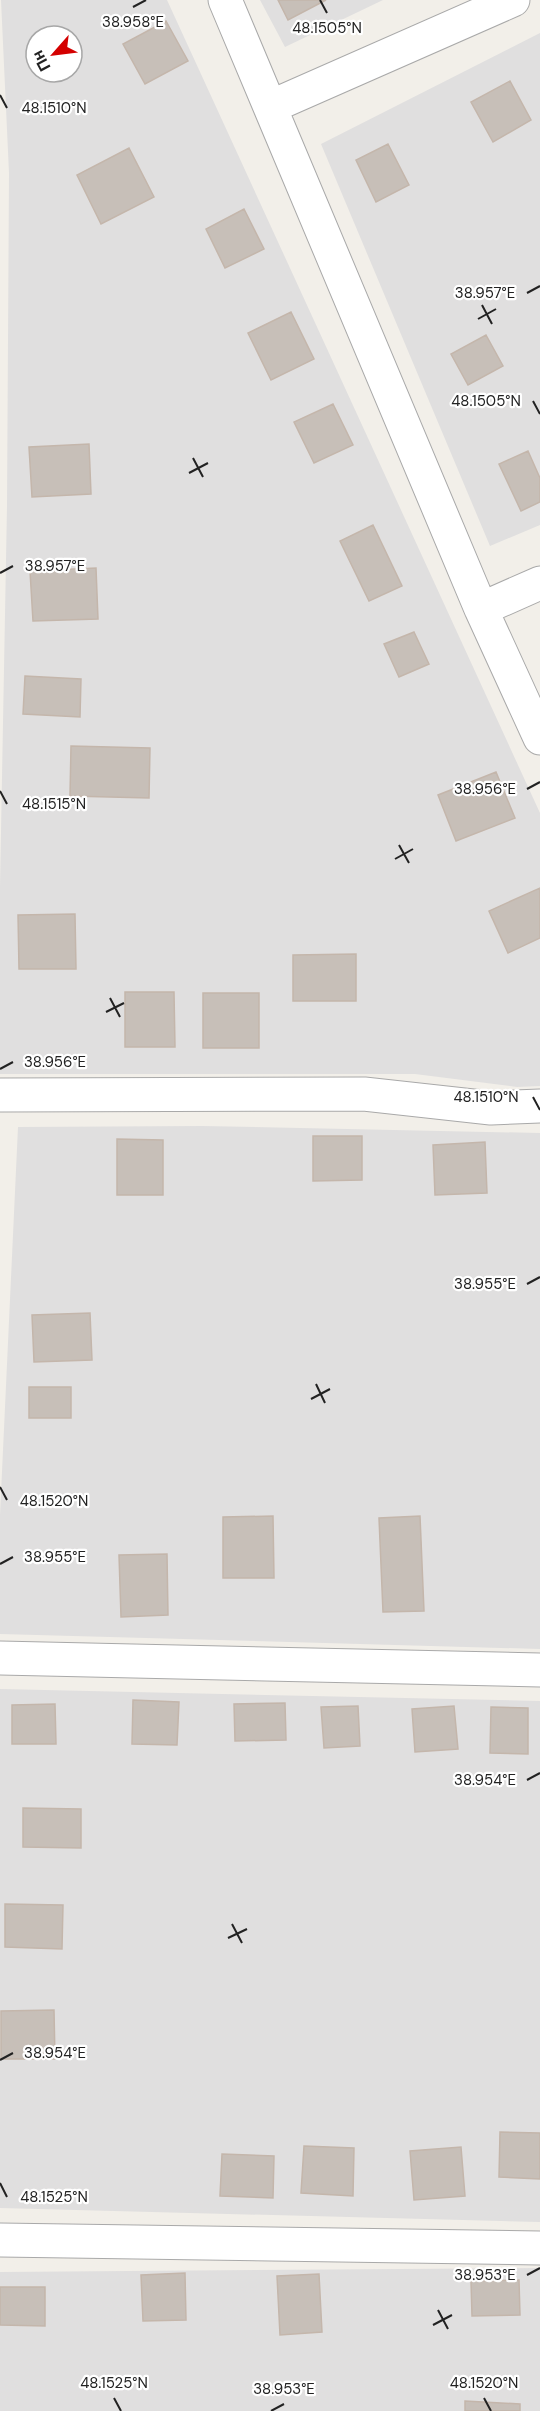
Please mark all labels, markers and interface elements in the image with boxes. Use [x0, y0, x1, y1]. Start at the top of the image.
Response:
text: 38.958°E [102, 12, 164, 32]
text: 48.1505°N [292, 18, 362, 38]
north arrow [24, 24, 84, 84]
text: Пн [27, 47, 55, 75]
text: 48.1510°N [21, 98, 87, 118]
text: 38.957°E [455, 283, 515, 303]
text: 48.1505°N [451, 391, 521, 411]
text: 38.957°E [25, 556, 85, 576]
text: 38.956°E [454, 779, 516, 799]
text: 48.1515°N [22, 794, 86, 814]
text: 38.956°E [24, 1052, 86, 1072]
text: 48.1510°N [453, 1087, 519, 1107]
text: 38.955°E [454, 1274, 516, 1294]
text: 48.1520°N [20, 1491, 88, 1511]
text: 38.955°E [24, 1547, 86, 1567]
text: 38.954°E [454, 1770, 516, 1790]
text: 38.954°E [24, 2043, 86, 2063]
text: 48.1525°N [20, 2187, 88, 2207]
text: 38.953°E [454, 2265, 516, 2285]
text: 48.1525°N [80, 2373, 148, 2393]
text: 48.1520°N [450, 2373, 518, 2393]
text: 38.953°E [253, 2379, 315, 2399]

